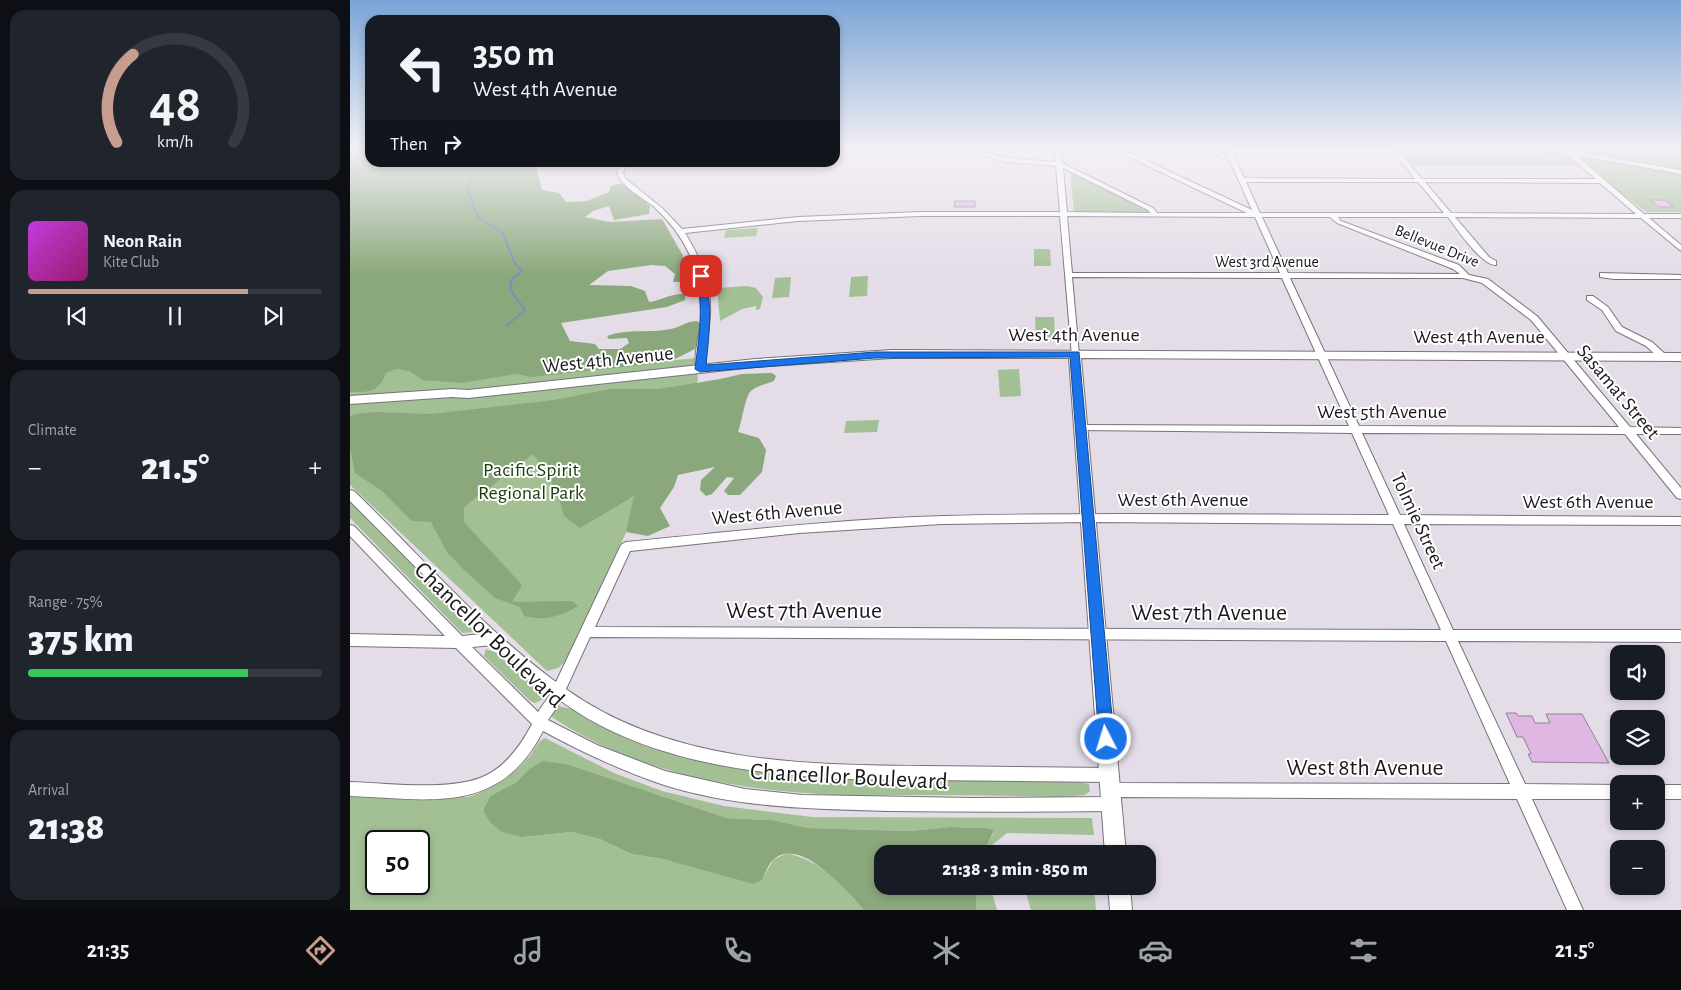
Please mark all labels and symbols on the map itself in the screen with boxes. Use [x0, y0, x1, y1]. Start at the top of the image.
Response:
street label: Bellevue Drive [1393, 222, 1481, 270]
street label: West 3rd Avenue [1215, 254, 1319, 270]
pin [680, 255, 722, 297]
street label: West 4th Avenue [1008, 325, 1140, 345]
street label: West 4th Avenue [1413, 327, 1545, 347]
street label: Sasamat Street [1573, 341, 1664, 444]
street label: West 4th Avenue [542, 343, 674, 377]
street label: West 5th Avenue [1317, 402, 1447, 422]
park label: Pacific Spirit Regional Park [478, 460, 584, 503]
street label: Tolmie Street [1387, 470, 1449, 573]
street label: West 6th Avenue [1117, 490, 1249, 510]
street label: West 6th Avenue [1522, 492, 1654, 512]
street label: West 6th Avenue [711, 497, 843, 529]
street label: Chancellor Boulevard [409, 558, 569, 712]
street label: West 7th Avenue [726, 599, 882, 623]
street label: West 7th Avenue [1131, 601, 1287, 625]
position arrow [1079, 712, 1131, 764]
street label: West 8th Avenue [1286, 756, 1444, 780]
street label: Chancellor Boulevard [749, 760, 949, 794]
speed limit sign: 50 [365, 830, 430, 895]

